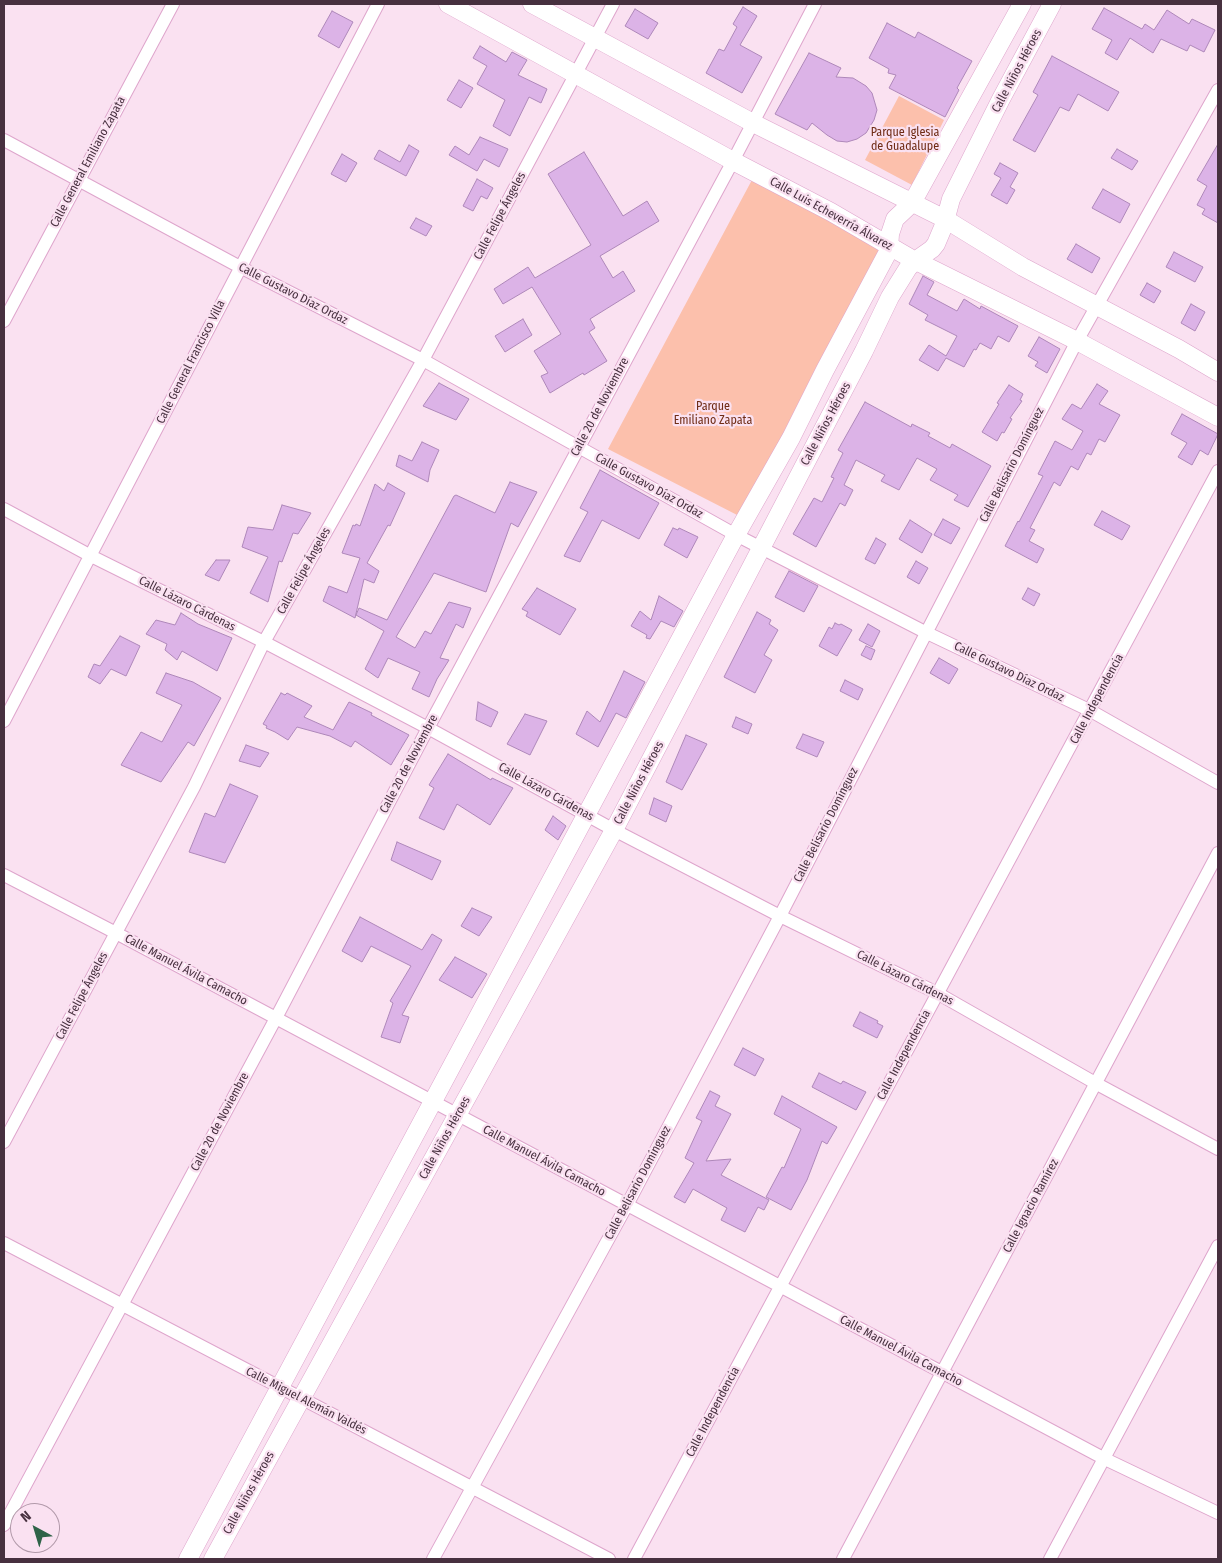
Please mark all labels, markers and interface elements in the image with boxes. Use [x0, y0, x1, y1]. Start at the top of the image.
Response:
street label: Calle Niños Héroes [989, 27, 1045, 115]
street label: Calle General Emiliano Zapata [47, 94, 129, 230]
park label: Parque Iglesia de Guadalupe [871, 126, 939, 154]
street label: Calle Felipe Ángeles [471, 170, 529, 262]
street label: Calle Luis Echeverría Álvarez [767, 174, 895, 254]
street label: Calle Gustavo Díaz Ordaz [236, 260, 350, 328]
street label: Calle General Francisco Villa [154, 298, 228, 426]
street label: Calle 20 de Noviembre [568, 355, 632, 459]
street label: Calle Niños Héroes [798, 380, 854, 468]
park label: Parque Emiliano Zapata [674, 400, 752, 428]
street label: Calle Belisario Domínguez [977, 405, 1047, 525]
street label: Calle Gustavo Díaz Ordaz [593, 450, 705, 522]
street label: Calle Felipe Ángeles [274, 525, 334, 617]
street label: Calle Lázaro Cárdenas [136, 573, 238, 635]
street label: Calle Gustavo Díaz Ordaz [952, 639, 1066, 705]
street label: Calle Independencia [1067, 651, 1127, 747]
street label: Calle 20 de Noviembre [377, 712, 441, 816]
street label: Calle Niños Héroes [611, 739, 667, 827]
street label: Calle Lázaro Cárdenas [496, 760, 596, 824]
street label: Calle Belisario Domínguez [791, 765, 861, 885]
street label: Calle Manuel Ávila Camacho [122, 932, 250, 1008]
street label: Calle Lázaro Cárdenas [854, 947, 956, 1009]
street label: Calle Felipe Ángeles [53, 950, 111, 1042]
street label: Calle Independencia [874, 1007, 934, 1103]
street label: Calle 20 de Noviembre [188, 1070, 252, 1174]
street label: Calle Niños Héroes [416, 1094, 474, 1182]
street label: Calle Manuel Ávila Camacho [480, 1123, 608, 1199]
street label: Calle Belisario Domínguez [602, 1124, 674, 1242]
street label: Calle Ignacio Ramírez [1000, 1157, 1062, 1255]
street label: Calle Manuel Ávila Camacho [837, 1313, 965, 1389]
street label: Calle Miguel Alemán Valdés [243, 1364, 369, 1438]
street label: Calle Independencia [683, 1364, 743, 1460]
street label: Calle Niños Héroes [220, 1449, 278, 1537]
north arrow [10, 1503, 60, 1553]
text: N [17, 1507, 34, 1526]

